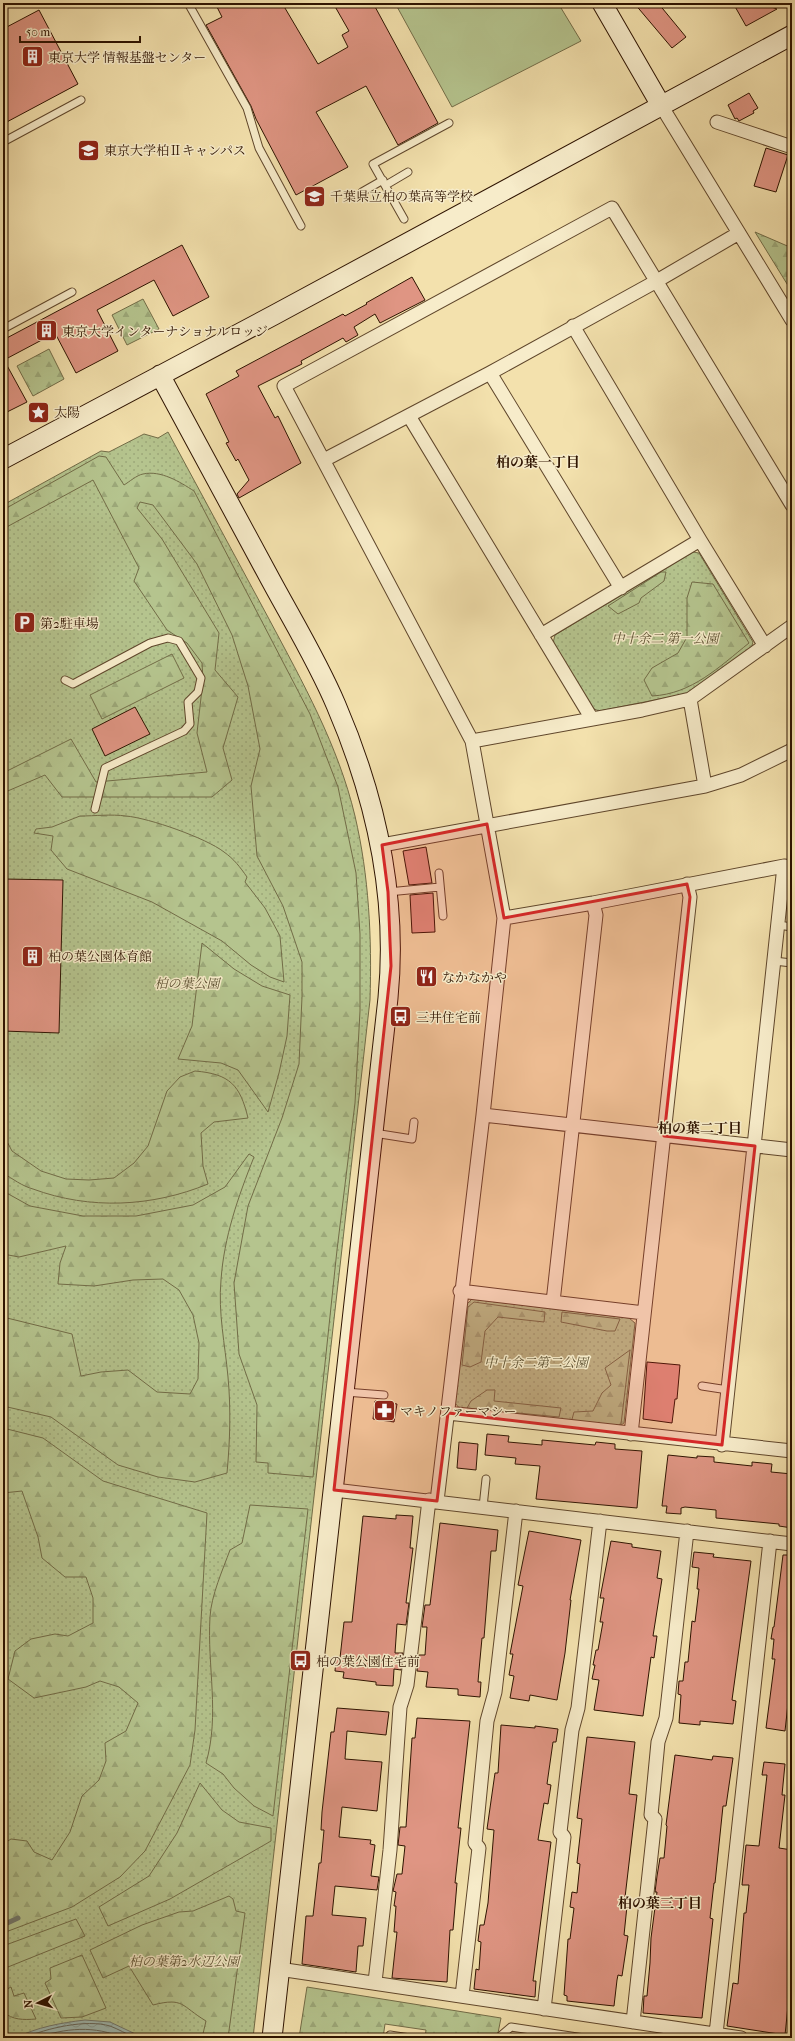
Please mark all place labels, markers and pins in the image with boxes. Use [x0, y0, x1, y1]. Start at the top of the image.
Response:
building icon: 東京大学 情報基盤センター [20, 44, 46, 70]
place label: 東京大学 情報基盤センター [48, 50, 206, 65]
school or university icon: 東京大学柏Ⅱキャンパス [75, 137, 101, 163]
place label: 東京大学柏Ⅱキャンパス [104, 143, 246, 158]
school or university icon: 千葉県立柏の葉高等学校 [301, 183, 327, 209]
place label: 千葉県立柏の葉高等学校 [330, 189, 473, 204]
building icon: 東京大学インターナショナルロッジ [34, 318, 60, 344]
place label: 東京大学インターナショナルロッジ [62, 324, 268, 339]
place icon: 太陽 [26, 399, 52, 425]
place label: 太陽 [54, 405, 80, 420]
parking icon: 第2駐車場 [11, 610, 37, 636]
place label: 第2駐車場 [40, 616, 99, 631]
building icon: 柏の葉公園体育館 [19, 943, 45, 969]
place label: 柏の葉公園体育館 [48, 949, 152, 964]
restaurant icon: なかなかや [414, 964, 440, 990]
place label: なかなかや [442, 970, 507, 985]
bus stop icon: 三井住宅前 [387, 1004, 413, 1030]
place label: 三井住宅前 [416, 1010, 481, 1025]
pharmacy icon: マキノファーマシー [372, 1398, 398, 1424]
place label: マキノファーマシー [400, 1404, 516, 1419]
bus stop icon: 柏の葉公園住宅前 [287, 1648, 313, 1674]
place label: 柏の葉公園住宅前 [316, 1654, 420, 1669]

